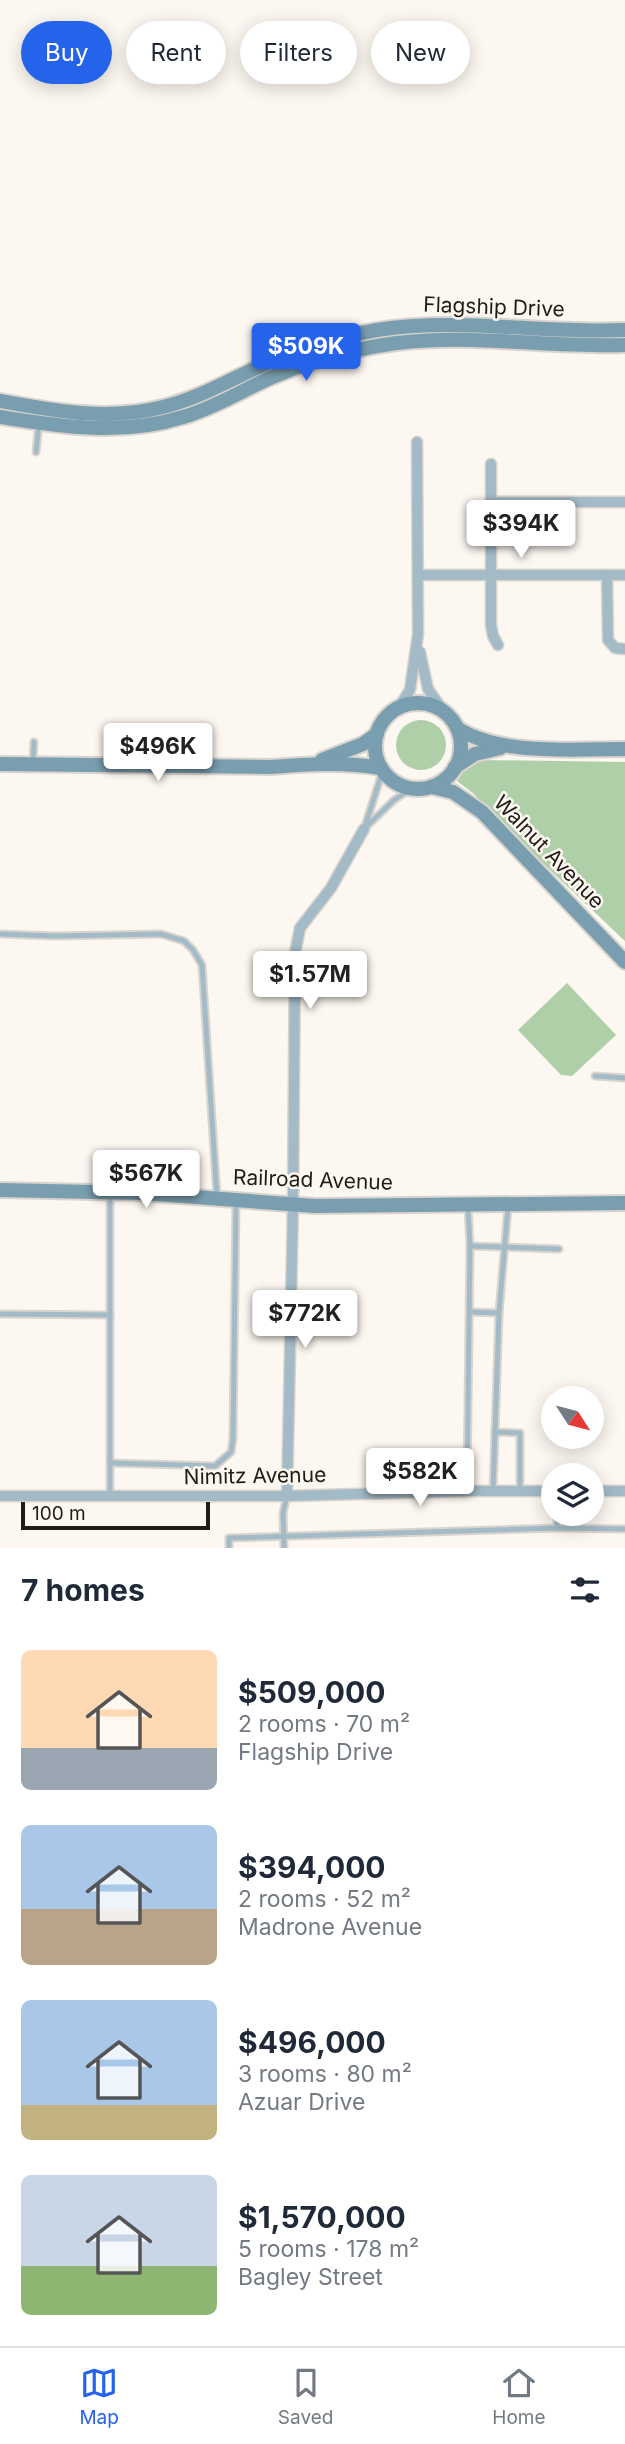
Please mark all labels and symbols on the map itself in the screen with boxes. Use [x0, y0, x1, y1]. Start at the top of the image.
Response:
street label: Flagship Drive [423, 292, 565, 321]
pin: $509K [257, 324, 355, 383]
pin: $394K [472, 500, 570, 560]
pin: $496K [109, 724, 207, 783]
street label: Walnut Avenue [489, 790, 610, 914]
pin: $1.57M [253, 951, 367, 1011]
pin: $567K [97, 1150, 195, 1210]
street label: Railroad Avenue [233, 1164, 393, 1195]
pin: $772K [256, 1290, 354, 1350]
north arrow [541, 1386, 604, 1449]
pin: $582K [371, 1448, 469, 1508]
street label: Nimitz Avenue [184, 1462, 326, 1489]
scale bar [21, 1499, 210, 1531]

